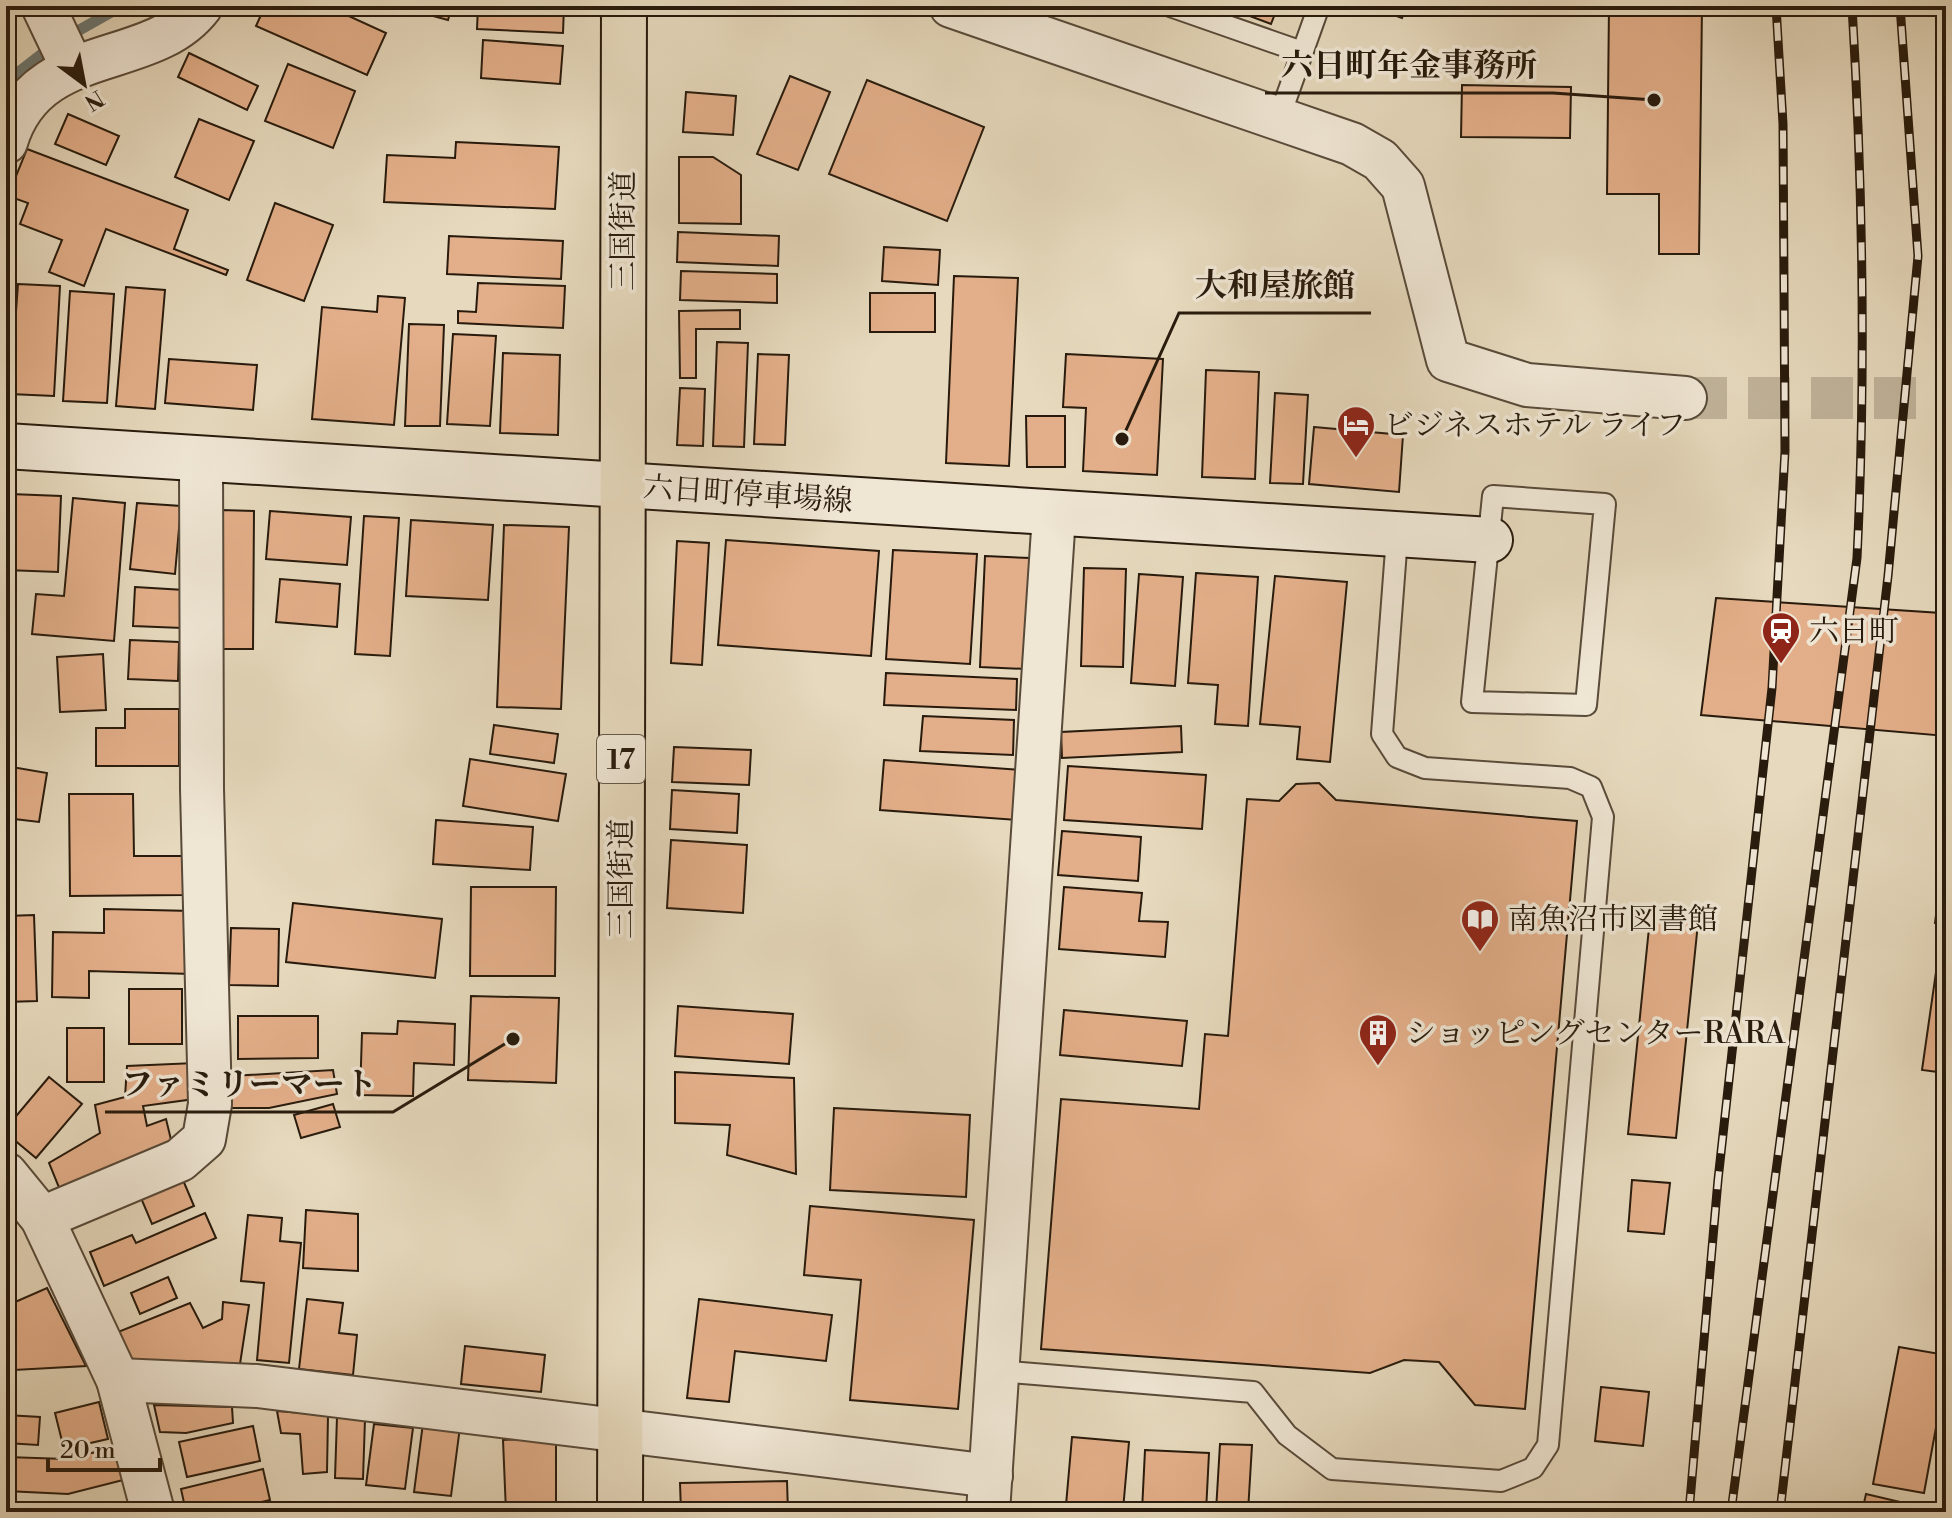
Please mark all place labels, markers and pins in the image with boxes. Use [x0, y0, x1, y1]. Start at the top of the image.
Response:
callout: 六日町年金事務所 [1265, 37, 1553, 93]
callout: 大和屋旅館 [1179, 257, 1371, 313]
hotel icon: ビジネスホテル ライフ [1335, 404, 1377, 459]
place label: ビジネスホテル ライフ [1384, 407, 1686, 445]
station icon: 六日町 [1760, 610, 1802, 665]
place label: 六日町 [1809, 613, 1899, 651]
library icon: 南魚沼市図書館 [1459, 898, 1501, 953]
place label: 南魚沼市図書館 [1508, 901, 1718, 939]
building icon: ショッピングセンターRARA [1357, 1012, 1399, 1067]
place label: ショッピングセンターRARA [1406, 1015, 1787, 1053]
callout: ファミリーマート [105, 1056, 393, 1112]

